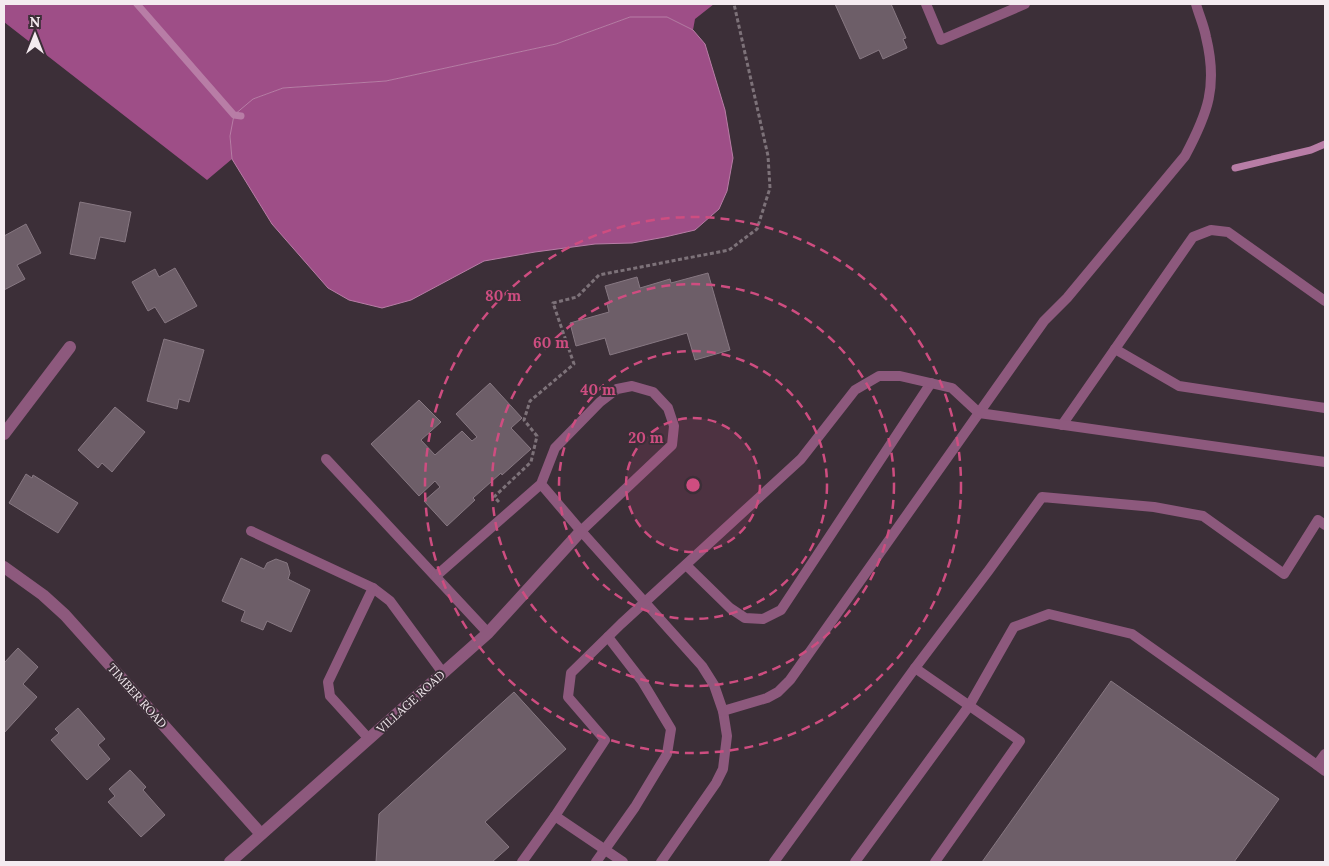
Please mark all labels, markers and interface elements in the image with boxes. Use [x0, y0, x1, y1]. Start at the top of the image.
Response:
north arrow [10, 10, 60, 60]
text: N [30, 13, 41, 31]
text: 80 m [485, 286, 521, 305]
text: 60 m [533, 333, 569, 352]
text: 40 m [580, 380, 616, 399]
text: 20 m [628, 428, 664, 447]
centre of rings [684, 476, 702, 494]
street label: TIMBER ROAD [104, 660, 170, 731]
street label: VILLAGE ROAD [373, 667, 448, 737]

